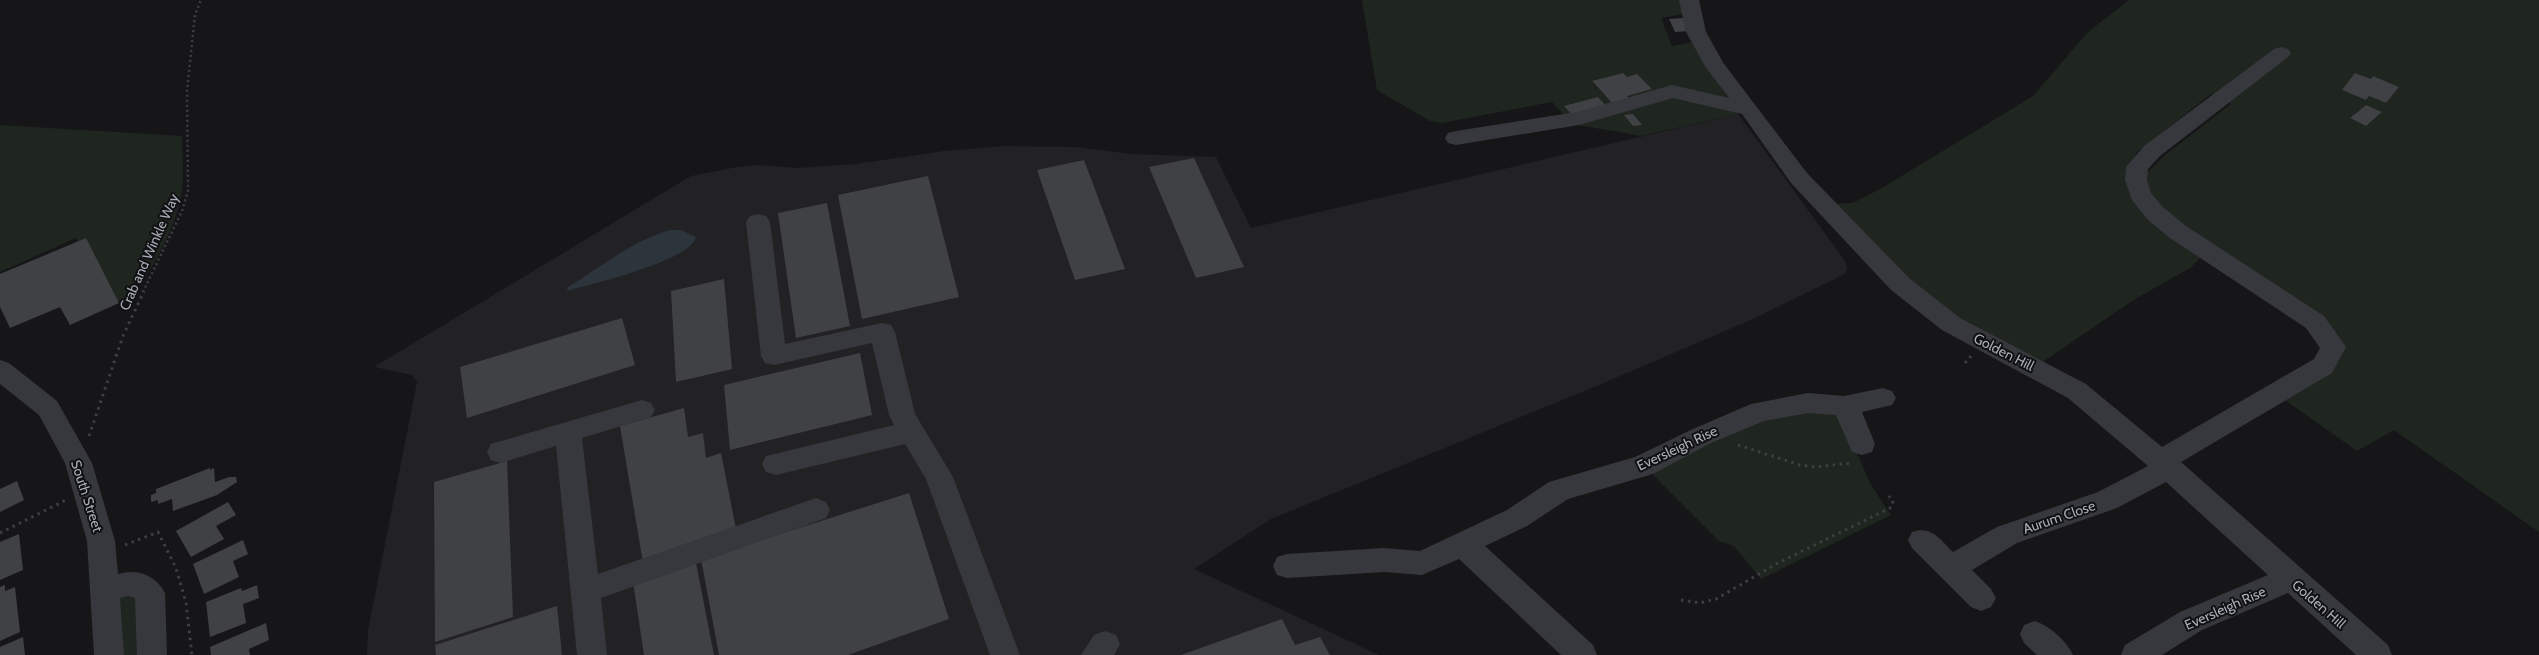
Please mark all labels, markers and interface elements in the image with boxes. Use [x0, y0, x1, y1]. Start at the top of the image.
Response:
street label: Crab and Winkle Way [115, 191, 183, 313]
street label: Golden Hill [1971, 329, 2038, 375]
street label: Eversleigh Rise [1634, 421, 1720, 475]
street label: South Street [67, 458, 107, 535]
street label: Aurum Close [2020, 496, 2098, 538]
street label: Golden Hill [2288, 576, 2350, 633]
street label: Eversleigh Rise [2182, 582, 2268, 634]

